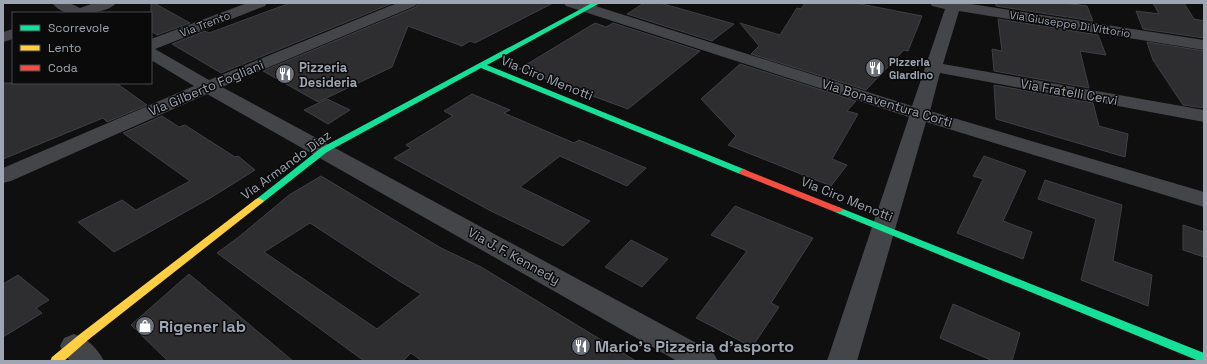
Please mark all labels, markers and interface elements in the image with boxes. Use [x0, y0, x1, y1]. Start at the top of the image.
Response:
street label: Via Trento [178, 8, 232, 40]
street label: Via Giuseppe Di Vittorio [1008, 8, 1132, 41]
legend [12, 12, 152, 84]
text: Scorrevole [48, 20, 109, 36]
text: Lento [48, 40, 82, 56]
street label: Via Ciro Menotti [498, 52, 596, 104]
place label: Pizzeria Giardino [889, 55, 933, 82]
street label: Via Gilberto Fogliani [146, 56, 266, 120]
restaurant icon: Pizzeria Giardino [864, 57, 886, 79]
place label: Pizzeria Desideria [299, 59, 358, 91]
text: Coda [48, 60, 78, 76]
restaurant icon: Pizzeria Desideria [274, 63, 296, 85]
street label: Via Bonaventura Corti [820, 75, 954, 131]
street label: Via Fratelli Cervi [1019, 75, 1119, 109]
street label: Via Armando Diaz [238, 126, 335, 203]
street label: Via Ciro Menotti [798, 173, 896, 225]
street label: Via J. F. Kennedy [465, 224, 563, 288]
shop icon: Rigener lab [134, 315, 156, 337]
place label: Rigener lab [159, 316, 246, 337]
restaurant icon: Mario's Pizzeria d'asporto [570, 335, 592, 357]
place label: Mario's Pizzeria d'asporto [595, 336, 794, 357]

